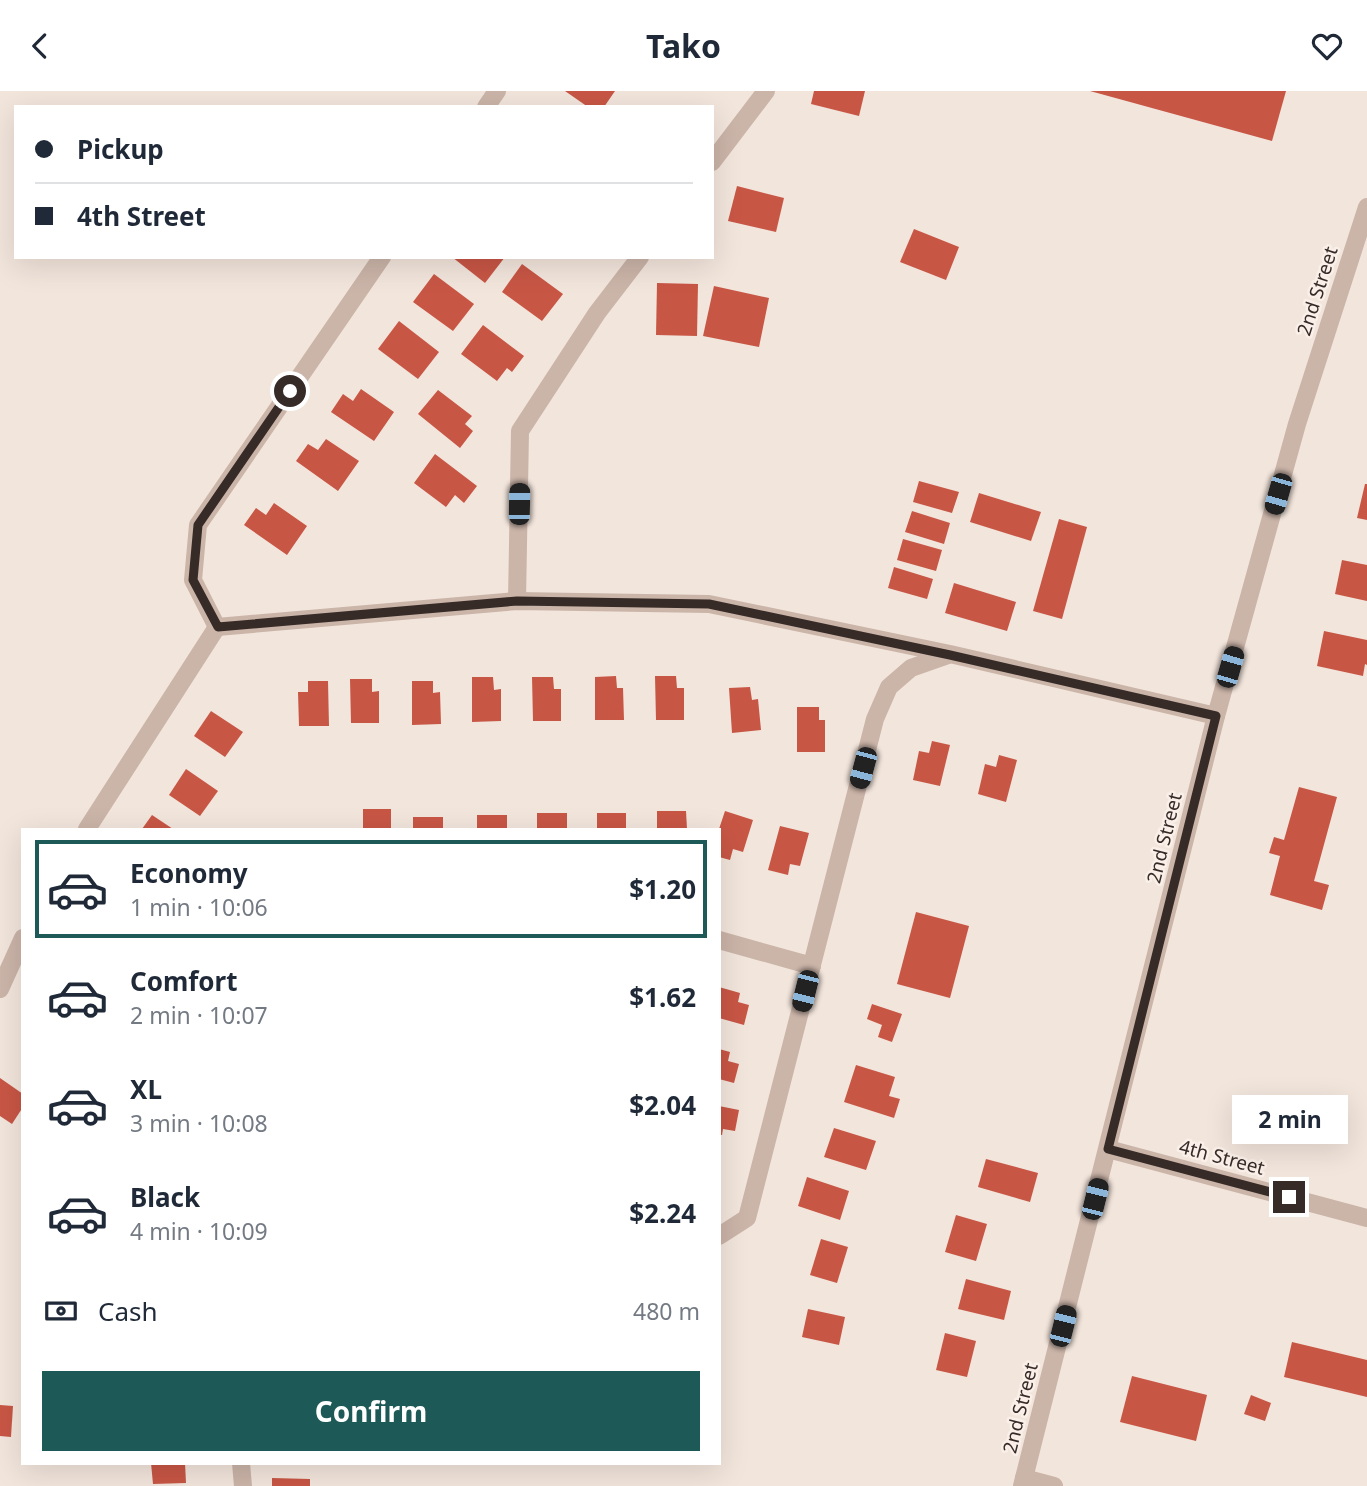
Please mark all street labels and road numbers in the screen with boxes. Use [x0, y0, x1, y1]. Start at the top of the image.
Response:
street label: 2nd Street [1290, 243, 1344, 339]
street label: 2nd Street [1140, 790, 1188, 886]
street label: 4th Street [1176, 1133, 1268, 1181]
street label: 2nd Street [996, 1360, 1044, 1456]

